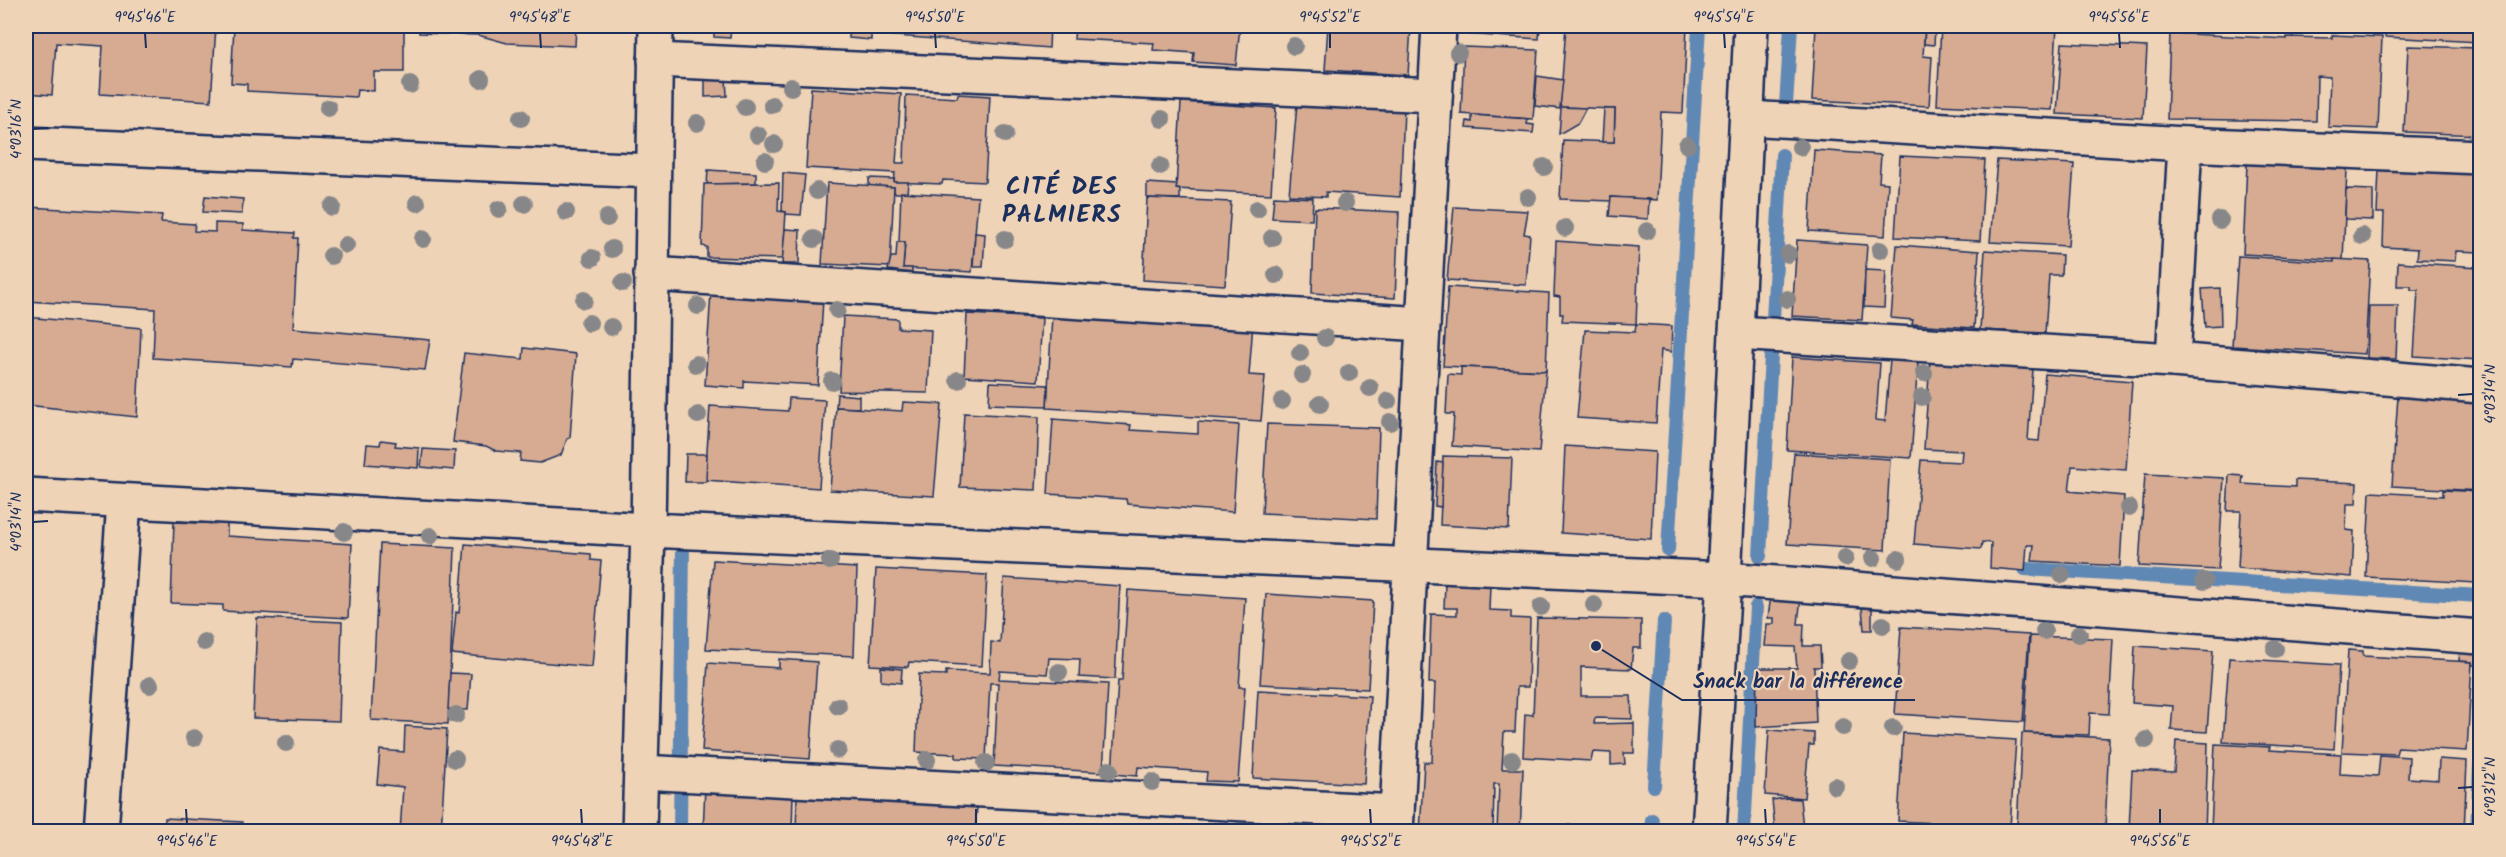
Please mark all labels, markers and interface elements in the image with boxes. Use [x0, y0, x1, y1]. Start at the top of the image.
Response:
text: 9°45'46"E [114, 6, 177, 30]
text: 9°45'48"E [509, 6, 572, 30]
text: 9°45'50"E [905, 6, 966, 30]
text: 9°45'52"E [1299, 6, 1362, 30]
text: 9°45'54"E [1694, 6, 1756, 30]
text: 9°45'56"E [2088, 6, 2151, 30]
text: 4°03'16"N [5, 99, 29, 159]
district label: CITÉ DES PALMIERS [1002, 168, 1122, 235]
text: 4°03'14"N [2479, 364, 2503, 424]
text: 4°03'14"N [5, 492, 29, 552]
callout: Snack bar la différence [1682, 662, 1915, 700]
text: Snack bar la différence [1693, 667, 1903, 699]
text: 4°03'12"N [2479, 757, 2503, 817]
text: 9°45'46"E [156, 830, 219, 854]
text: 9°45'48"E [551, 830, 614, 854]
text: 9°45'50"E [946, 830, 1007, 854]
text: 9°45'52"E [1340, 830, 1403, 854]
text: 9°45'54"E [1736, 830, 1798, 854]
text: 9°45'56"E [2129, 830, 2192, 854]

